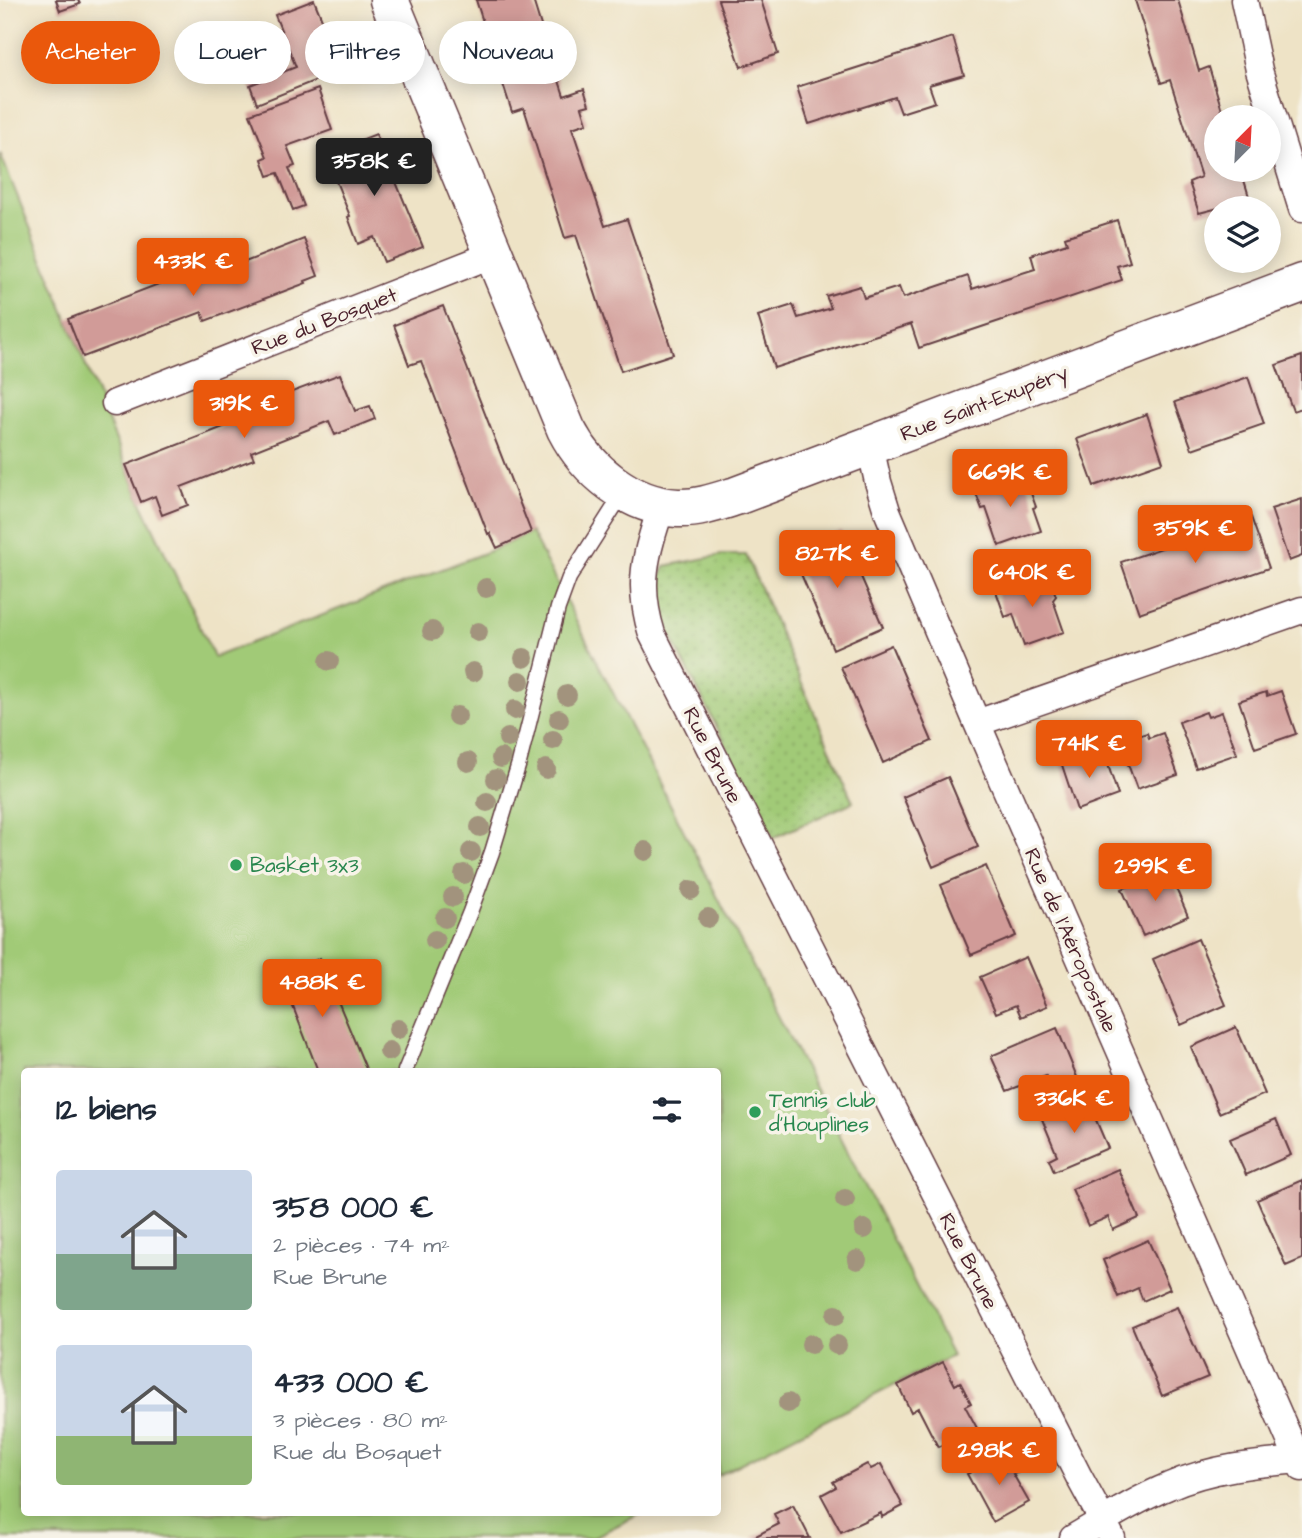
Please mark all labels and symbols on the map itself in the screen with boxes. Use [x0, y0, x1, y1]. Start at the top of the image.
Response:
north arrow [1204, 105, 1281, 182]
pin: 358K € [317, 138, 431, 198]
pin: 433K € [136, 238, 250, 298]
street label: Rue du Bosquet [247, 280, 402, 363]
street label: Rue Saint-Exupéry [896, 358, 1073, 451]
pin: 319K € [187, 380, 301, 440]
pin: 669K € [953, 449, 1067, 509]
pin: 359K € [1138, 505, 1252, 565]
pin: 827K € [780, 530, 894, 590]
pin: 640K € [975, 550, 1089, 609]
street label: Rue Brune [676, 702, 749, 808]
pin: 741K € [1032, 720, 1146, 780]
street label: Rue de l'Aéropostale [1016, 844, 1124, 1037]
pin: 299K € [1098, 844, 1212, 903]
place label: Basket 3x3 [250, 851, 359, 880]
marker: Basket 3x3 [228, 857, 244, 873]
pin: 488K € [265, 960, 379, 1019]
pin: 336K € [1017, 1076, 1131, 1135]
place label: Tennis club d'Houplines [769, 1086, 876, 1140]
marker: Tennis club d'Houplines [747, 1104, 763, 1120]
street label: Rue Brune [932, 1208, 1005, 1314]
pin: 298K € [942, 1428, 1056, 1487]

